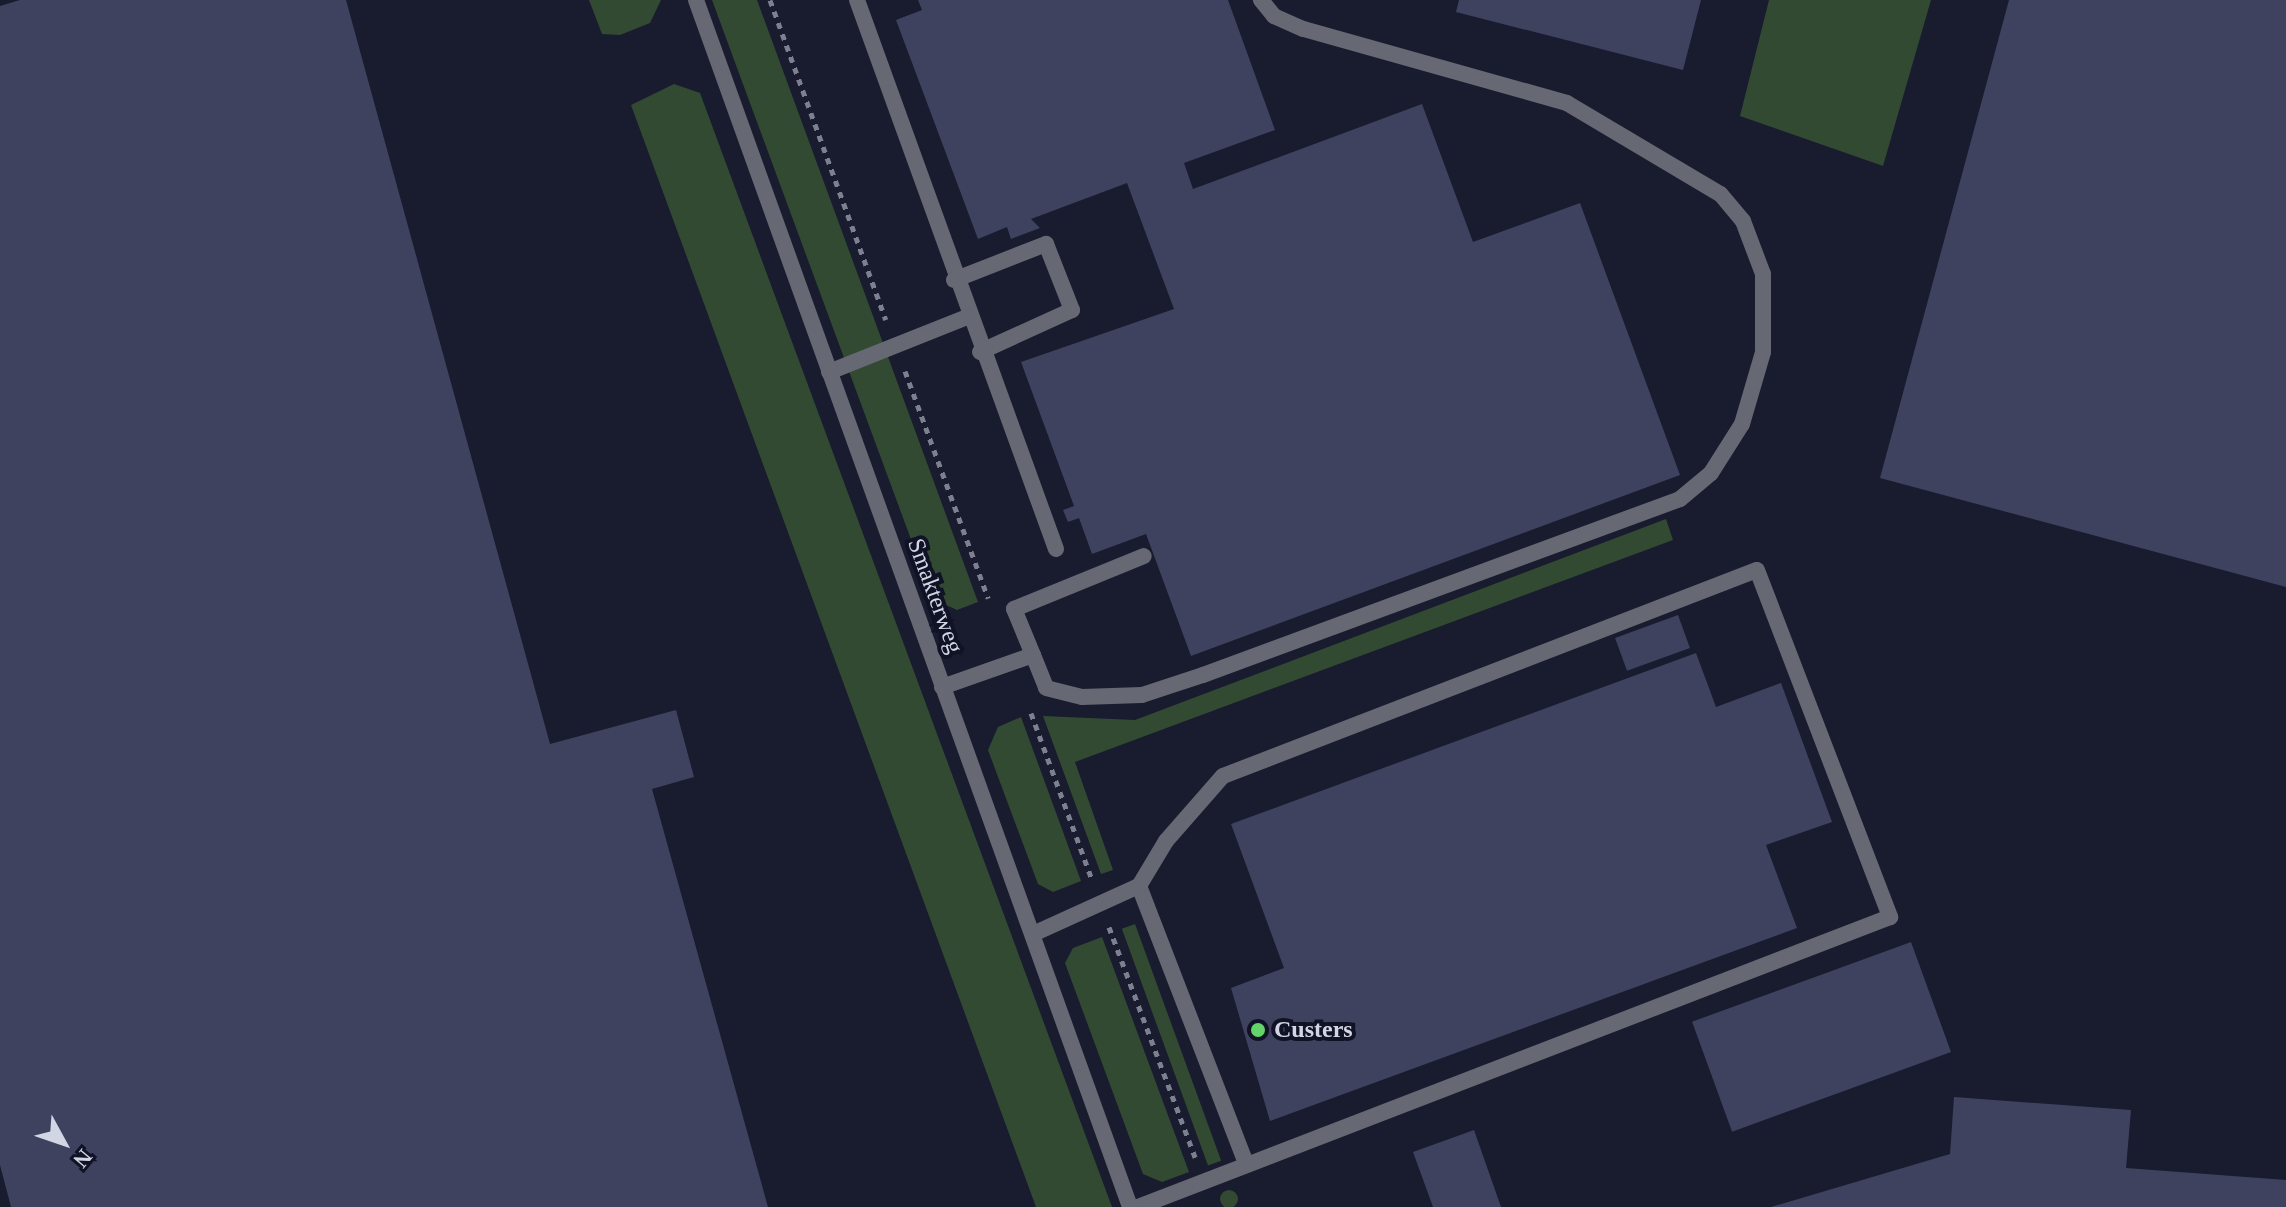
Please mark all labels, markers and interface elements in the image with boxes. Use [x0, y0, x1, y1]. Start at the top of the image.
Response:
street label: Smakterweg [901, 535, 969, 657]
place label: Custers [1274, 1016, 1353, 1044]
marker: Custers [1249, 1021, 1267, 1039]
north arrow [24, 1103, 104, 1183]
text: N [68, 1145, 97, 1173]

